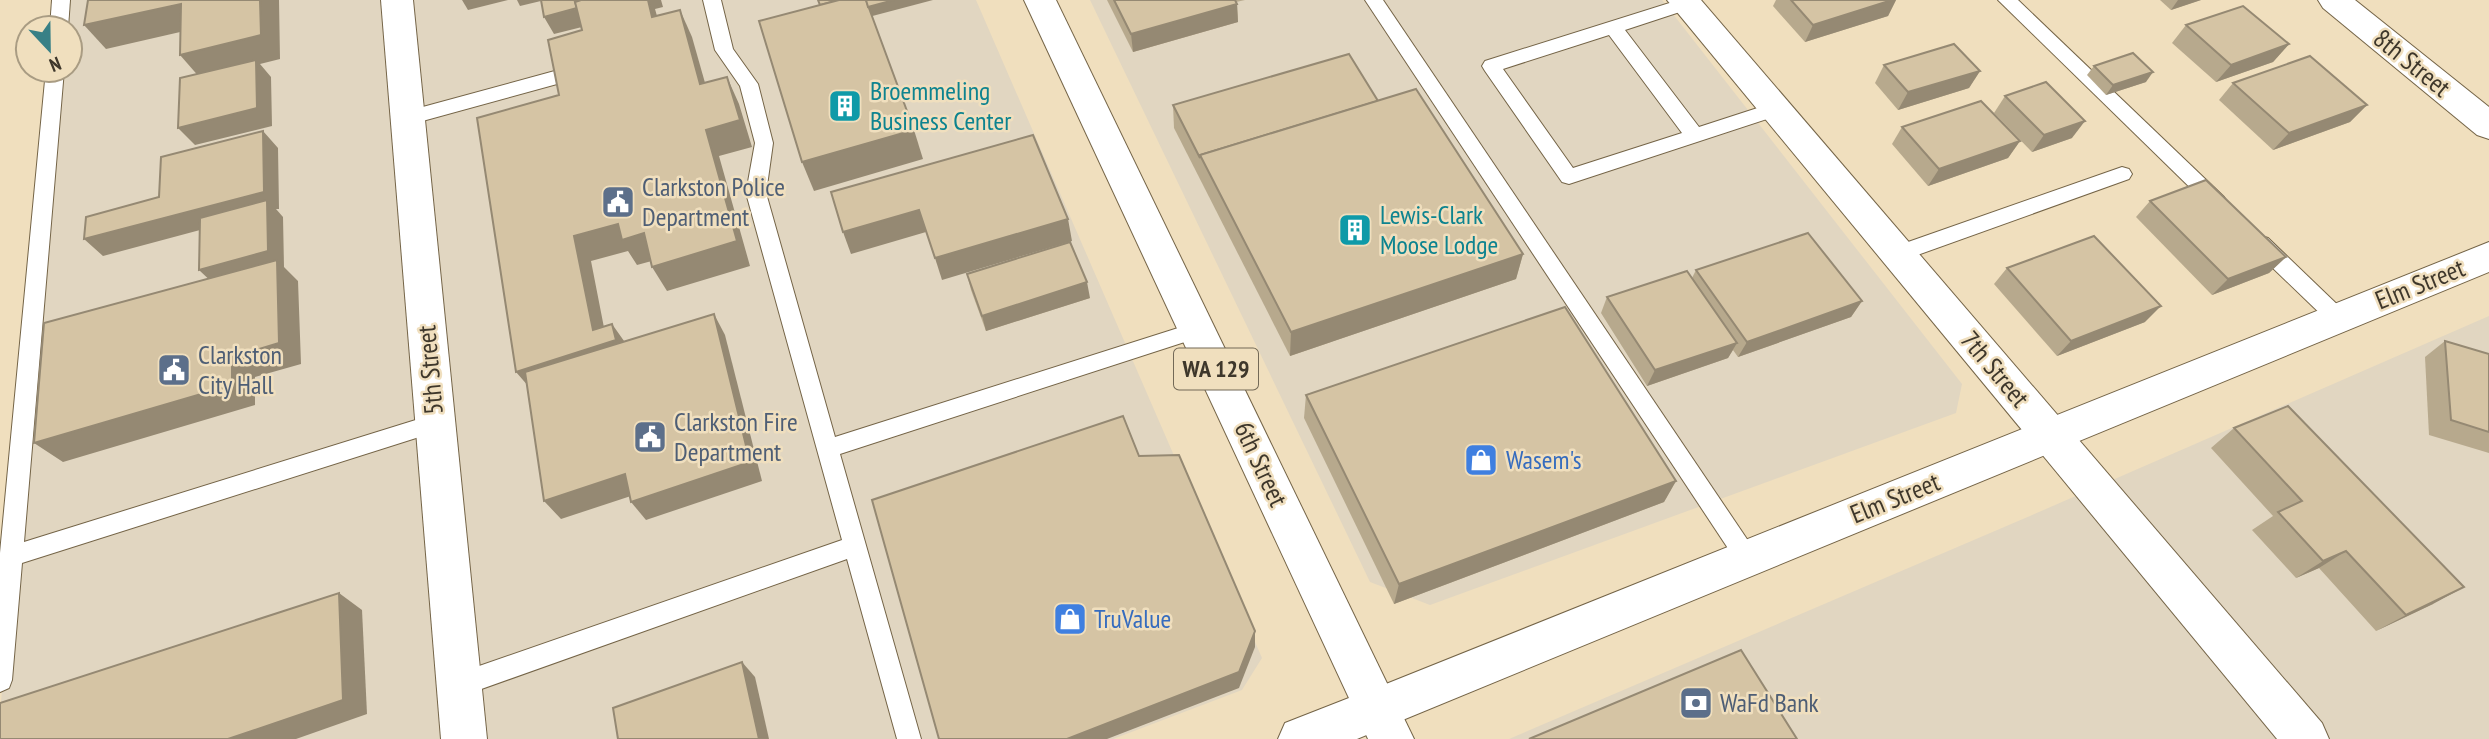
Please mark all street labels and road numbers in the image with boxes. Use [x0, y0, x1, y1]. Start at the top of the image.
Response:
street label: 8th Street [2367, 22, 2458, 104]
street label: Elm Street [2370, 251, 2469, 316]
street label: 5th Street [409, 324, 450, 416]
street label: 7th Street [1954, 324, 2037, 414]
road number: WA 129 [1174, 348, 1258, 390]
street label: 6th Street [1228, 416, 1295, 511]
street label: Elm Street [1845, 465, 1944, 530]

